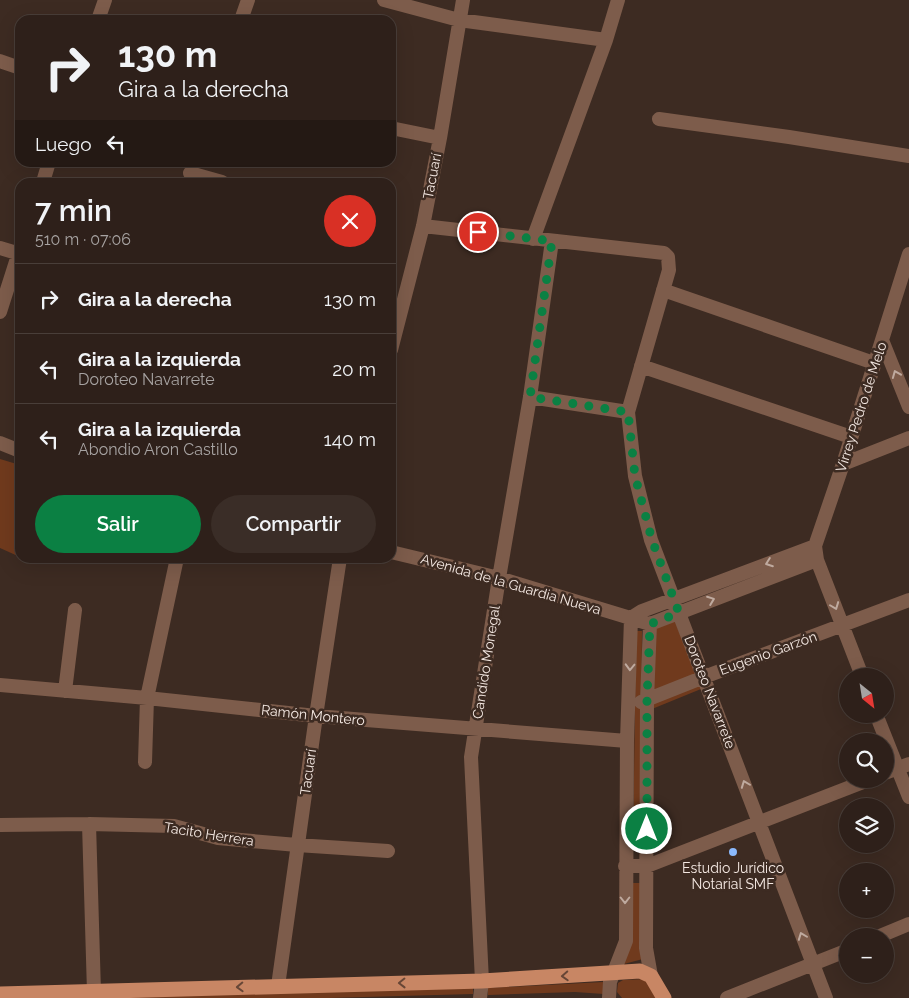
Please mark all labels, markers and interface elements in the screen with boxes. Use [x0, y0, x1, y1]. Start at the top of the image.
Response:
text: 130 m [118, 34, 217, 75]
icon: right [35, 35, 100, 100]
text: Gira a la derecha [118, 76, 289, 102]
icon: left [102, 130, 130, 158]
text: Luego [35, 133, 92, 155]
street label: Tacuarí [420, 151, 444, 200]
text: 7 min [35, 193, 112, 228]
button: close [324, 195, 376, 247]
pin [457, 211, 499, 253]
icon: arrive [464, 218, 492, 246]
text: 510 m · 07:06 [35, 230, 131, 249]
icon: right [35, 285, 63, 313]
text: Gira a la derecha [78, 288, 232, 310]
text: 130 m [324, 288, 376, 310]
street label: Virrey Pedro de Melo [832, 340, 890, 474]
text: Gira a la izquierda [78, 348, 241, 370]
icon: left [35, 355, 63, 383]
text: 20 m [332, 358, 376, 380]
text: Doroteo Navarrete [78, 370, 215, 389]
one-way arrow [891, 370, 901, 378]
text: Gira a la izquierda [78, 418, 241, 440]
icon: left [35, 425, 63, 453]
text: 140 m [324, 428, 376, 450]
text: Abondio Aron Castillo [78, 440, 238, 459]
button: Salir [35, 495, 201, 553]
button: Compartir [211, 495, 376, 553]
street label: Avenida de la Guardia Nueva [419, 551, 603, 617]
one-way arrow [766, 557, 774, 567]
one-way arrow [706, 596, 715, 606]
one-way arrow [828, 601, 839, 610]
street label: Candido Monegal [469, 604, 503, 720]
street label: Eugenio Garzón [717, 628, 819, 678]
street label: Doroteo Navarrete [681, 633, 739, 751]
one-way arrow [624, 663, 635, 671]
north arrow [839, 668, 894, 722]
map controls [839, 668, 894, 983]
street label: Ramón Montero [260, 702, 366, 728]
button: search [839, 733, 894, 788]
street label: Tacuarí [297, 747, 319, 796]
one-way arrow [741, 780, 751, 789]
button: layers [839, 798, 894, 853]
position arrow [620, 802, 672, 854]
street label: Tacito Herrera [163, 819, 255, 849]
marker: Estudio Jurídico Notarial SMF [727, 846, 739, 858]
place label: Estudio Jurídico Notarial SMF [682, 860, 784, 892]
button: + [839, 863, 894, 918]
one-way arrow [620, 896, 631, 904]
button: − [839, 928, 894, 983]
one-way arrow [798, 932, 808, 941]
one-way arrow [561, 971, 569, 982]
one-way arrow [398, 978, 406, 988]
one-way arrow [236, 982, 244, 993]

